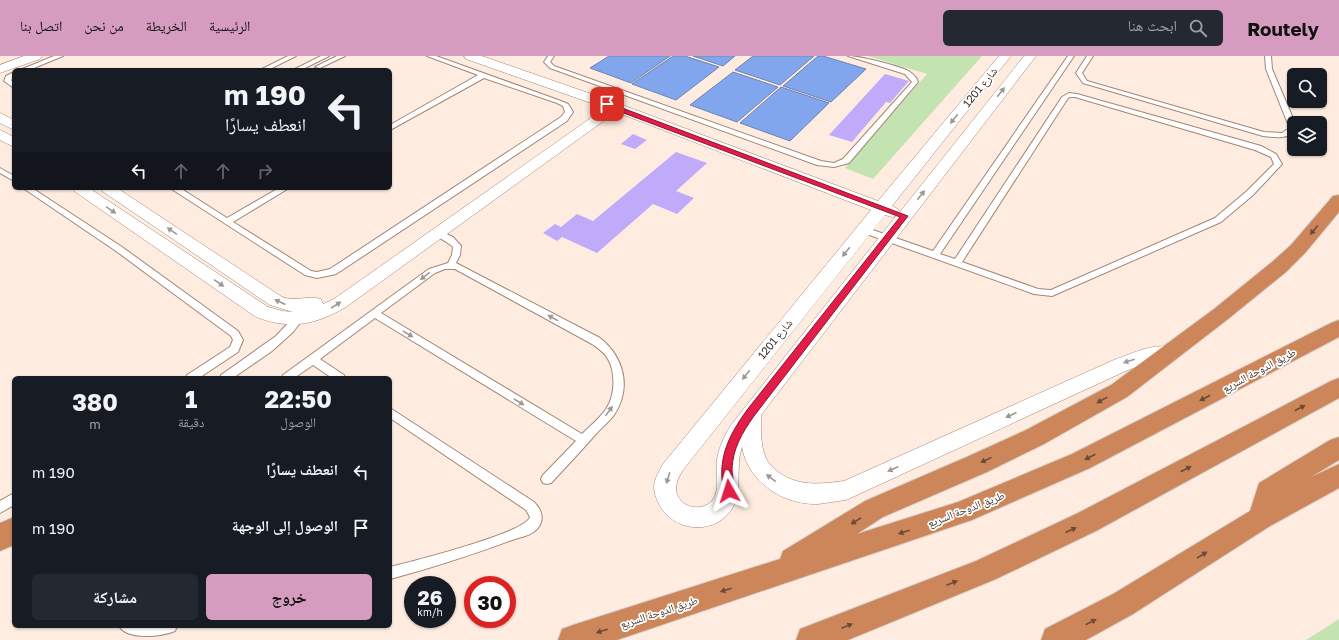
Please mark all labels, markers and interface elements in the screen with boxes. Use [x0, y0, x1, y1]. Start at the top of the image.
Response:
search box [943, 10, 1223, 46]
text: ابحث هنا [1128, 16, 1177, 34]
text: اتصل بنا [20, 17, 62, 34]
text: من نحن [84, 17, 124, 34]
text: الخريطة [146, 17, 187, 34]
text: الرئيسية [209, 17, 250, 34]
icon: search [1187, 17, 1209, 39]
text: Routely [1247, 17, 1319, 40]
street label: شارع 1201 [960, 64, 1000, 110]
map controls [1287, 68, 1327, 156]
button: search [1287, 68, 1327, 108]
text: 190 m [224, 78, 306, 111]
icon: left [320, 84, 372, 136]
pin [590, 87, 624, 121]
one-way arrow [997, 87, 1006, 98]
icon: arrive [596, 93, 618, 115]
text: انعطف يسارًا [225, 113, 306, 135]
one-way arrow [950, 114, 959, 125]
button: layers [1287, 116, 1327, 156]
icon: left [128, 160, 150, 182]
icon: ahead [170, 160, 192, 182]
icon: ahead [212, 160, 234, 182]
icon: right [254, 160, 276, 182]
one-way arrow [917, 189, 925, 200]
one-way arrow [106, 206, 116, 214]
one-way arrow [1310, 225, 1319, 236]
one-way arrow [166, 227, 177, 235]
one-way arrow [841, 247, 850, 258]
one-way arrow [420, 271, 431, 280]
one-way arrow [214, 279, 224, 287]
one-way arrow [275, 299, 286, 305]
one-way arrow [331, 301, 341, 309]
one-way arrow [548, 314, 559, 321]
street label: شارع 1201 [755, 316, 795, 362]
one-way arrow [403, 330, 413, 338]
street label: طريق الدوحة السريع [1220, 345, 1298, 395]
one-way arrow [1123, 359, 1135, 365]
one-way arrow [741, 369, 750, 380]
text: 1 [185, 384, 197, 413]
text: 22:50 [265, 384, 332, 413]
text: 380 [72, 387, 118, 416]
one-way arrow [1199, 395, 1211, 401]
one-way arrow [1096, 397, 1108, 404]
one-way arrow [513, 398, 525, 405]
one-way arrow [1294, 404, 1306, 411]
one-way arrow [605, 406, 613, 417]
one-way arrow [1005, 412, 1016, 418]
text: دقيقة [178, 414, 204, 430]
text: الوصول [280, 414, 316, 430]
text: m [89, 416, 101, 432]
one-way arrow [1084, 454, 1095, 460]
one-way arrow [981, 457, 992, 463]
text: انعطف يسارًا [266, 460, 338, 478]
icon: left [350, 461, 372, 483]
text: 190 m [32, 463, 75, 481]
one-way arrow [887, 466, 898, 472]
one-way arrow [1180, 466, 1191, 473]
position arrow [708, 470, 750, 512]
one-way arrow [665, 472, 671, 484]
one-way arrow [765, 474, 776, 483]
street label: طريق الدوحة السريع [926, 488, 1006, 530]
text: الوصول إلى الوجهة [232, 516, 338, 534]
icon: arrive [350, 517, 372, 539]
one-way arrow [850, 517, 862, 524]
text: 190 m [32, 519, 75, 537]
one-way arrow [1065, 527, 1076, 533]
one-way arrow [898, 529, 910, 535]
one-way arrow [1196, 551, 1208, 558]
button: مشاركة [32, 574, 198, 620]
button: خروج [206, 574, 372, 620]
speed limit sign: 30 [464, 576, 516, 628]
one-way arrow [947, 580, 959, 586]
text: 26 [418, 585, 442, 609]
one-way arrow [720, 587, 732, 593]
street label: طريق الدوحة السريع [618, 593, 700, 631]
text: km/h [417, 606, 443, 618]
one-way arrow [1085, 618, 1097, 625]
one-way arrow [842, 622, 854, 628]
one-way arrow [596, 628, 608, 634]

